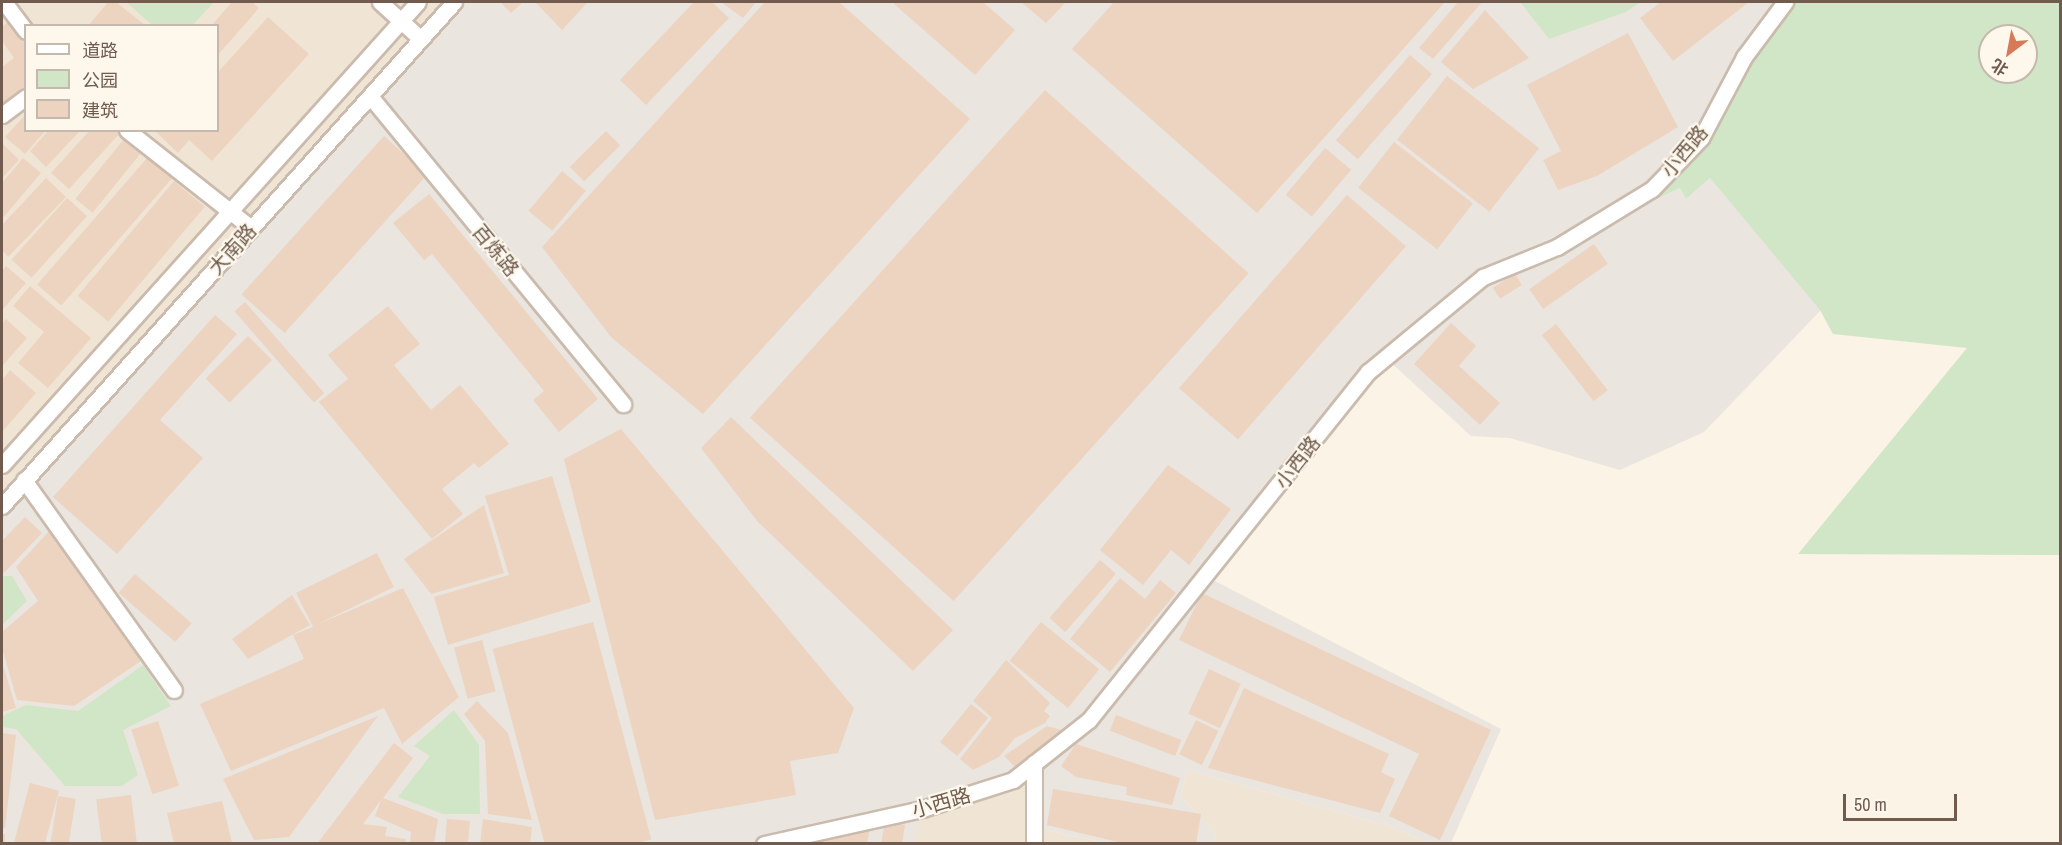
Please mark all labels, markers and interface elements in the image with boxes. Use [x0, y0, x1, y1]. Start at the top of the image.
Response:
legend [24, 24, 219, 132]
north arrow [1978, 24, 2038, 84]
text: 道路 [82, 38, 118, 63]
text: 北 [1987, 54, 2012, 81]
text: 公园 [82, 68, 118, 93]
text: 建筑 [82, 98, 118, 123]
street label: 小西路 [1656, 120, 1712, 182]
street label: 大南路 [203, 219, 261, 279]
street label: 百炼路 [468, 219, 524, 281]
street label: 小西路 [1269, 431, 1325, 493]
street label: 小西路 [909, 782, 973, 822]
scale bar [1846, 782, 1960, 820]
text: 50 m [1854, 792, 1887, 817]

